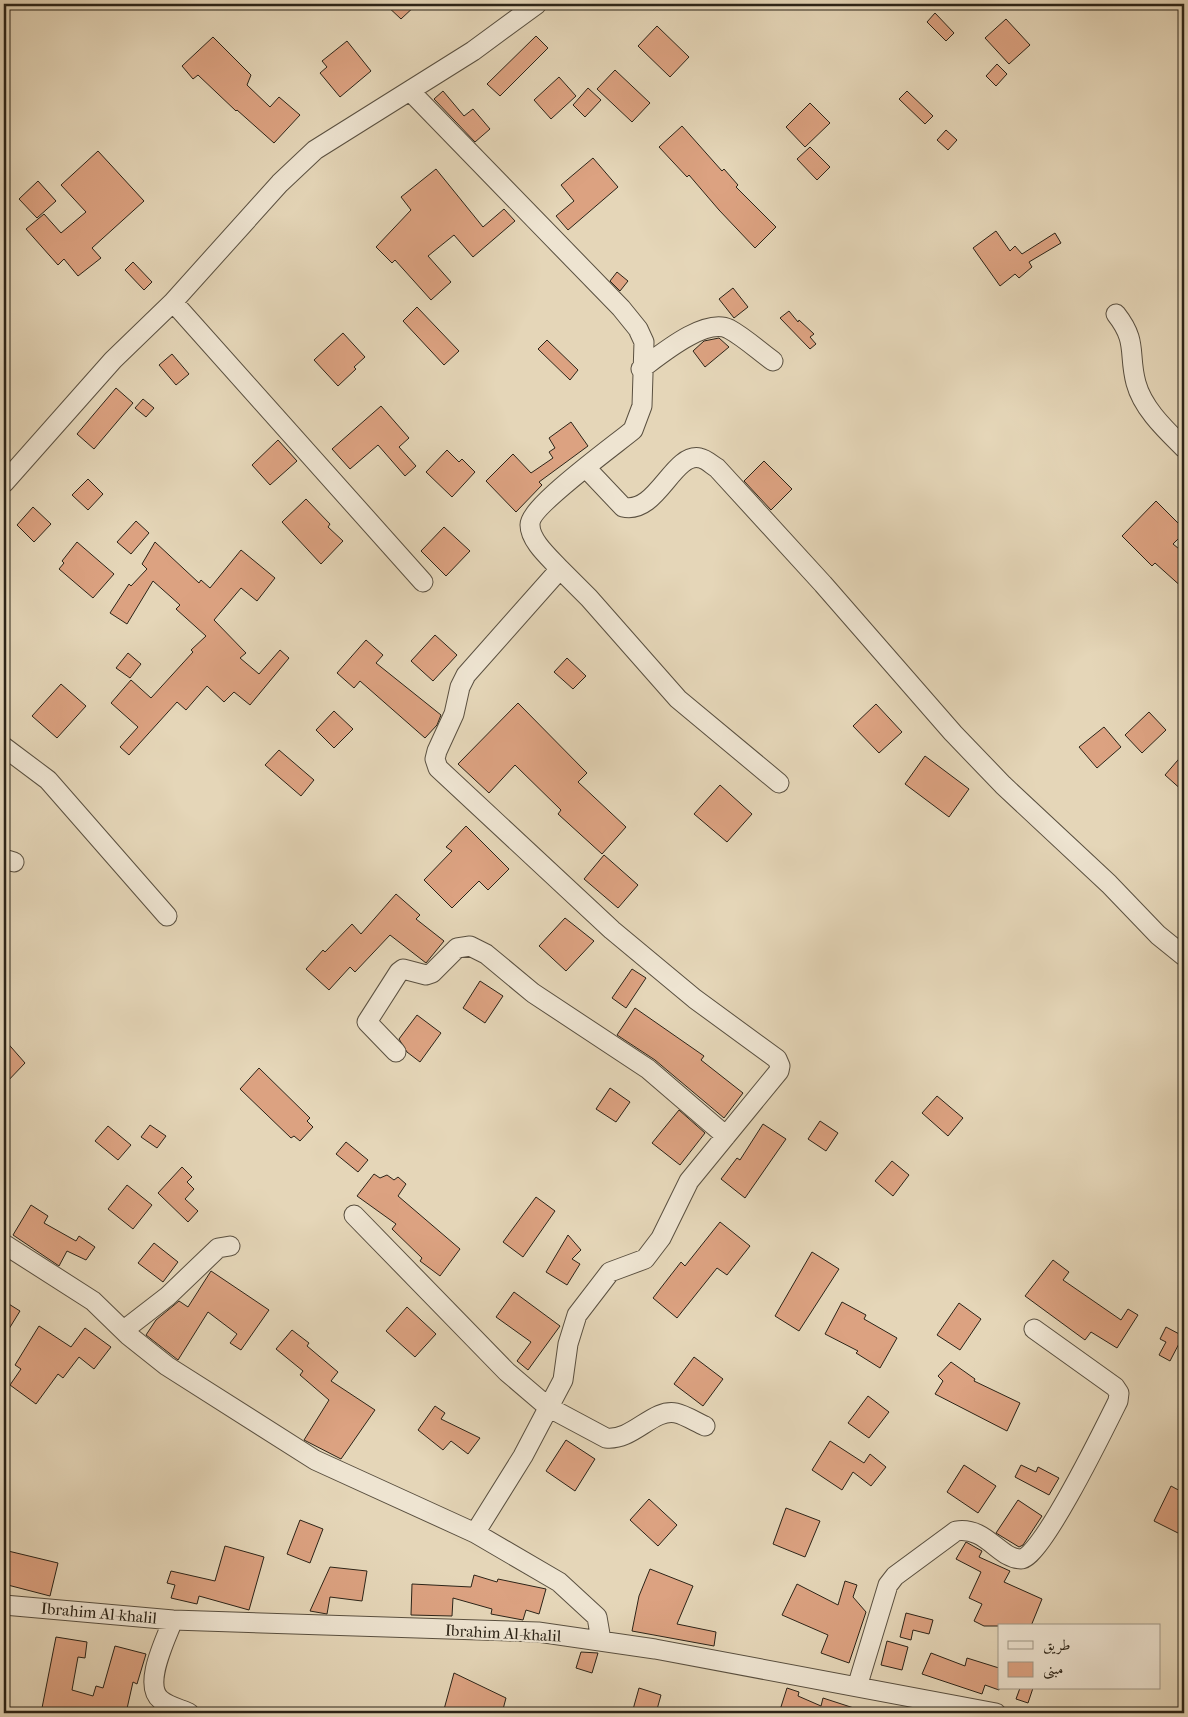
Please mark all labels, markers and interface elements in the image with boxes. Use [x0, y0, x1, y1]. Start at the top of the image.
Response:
street label: Ibrahim Al-khalil [40, 1598, 158, 1628]
street label: Ibrahim Al-khalil [444, 1620, 562, 1646]
legend [998, 1624, 1160, 1690]
text: طريق [1043, 1636, 1070, 1655]
text: مبنى [1043, 1660, 1063, 1680]

